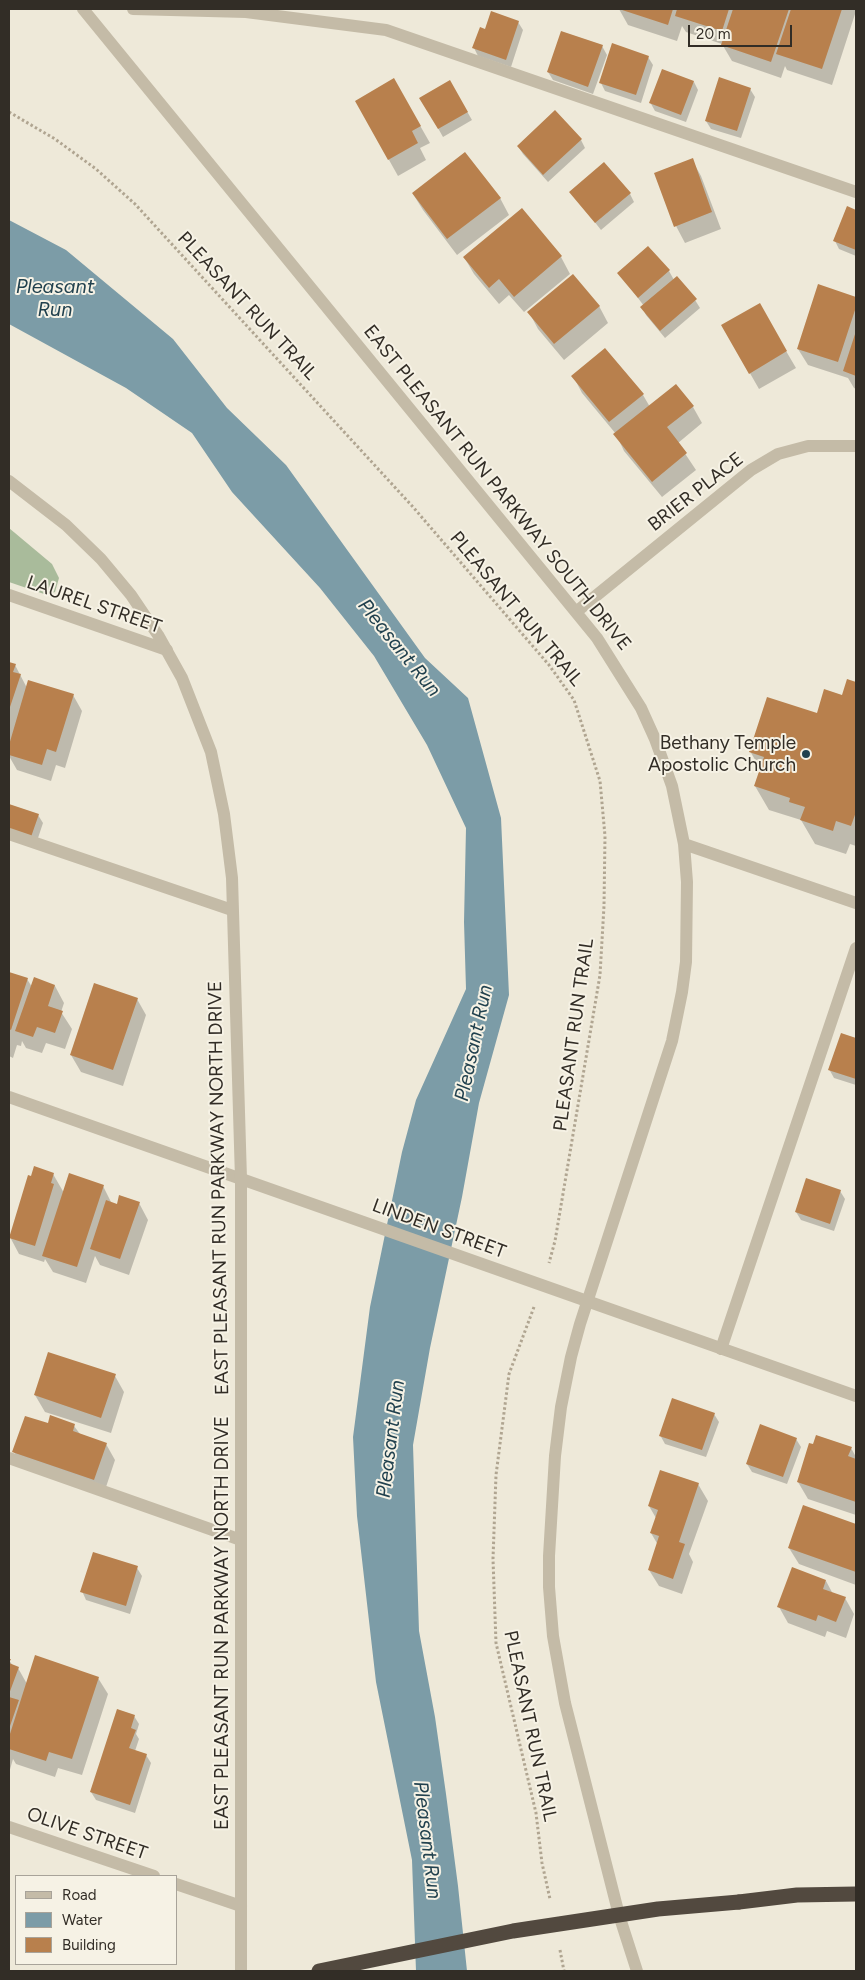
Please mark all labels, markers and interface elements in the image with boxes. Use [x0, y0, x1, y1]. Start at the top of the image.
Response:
scale bar [690, 15, 794, 47]
text: 20 m [696, 25, 730, 43]
street label: PLEASANT RUN TRAIL [172, 227, 322, 385]
water label: Pleasant Run [16, 275, 94, 322]
street label: EAST PLEASANT RUN PARKWAY SOUTH DRIVE [358, 321, 636, 655]
street label: BRIER PLACE [644, 448, 748, 536]
street label: PLEASANT RUN TRAIL [445, 527, 587, 691]
street label: LAUREL STREET [24, 571, 164, 639]
water label: Pleasant Run [352, 594, 446, 702]
place label: Bethany Temple Apostolic Church [648, 732, 796, 776]
marker: Bethany Temple Apostolic Church [800, 748, 812, 760]
street label: PLEASANT RUN TRAIL [549, 937, 599, 1133]
street label: EAST PLEASANT RUN PARKWAY NORTH DRIVE [204, 981, 234, 1395]
water label: Pleasant Run [450, 983, 498, 1103]
street label: LINDEN STREET [369, 1194, 509, 1264]
water label: Pleasant Run [372, 1379, 410, 1499]
street label: EAST PLEASANT RUN PARKWAY NORTH DRIVE [211, 1416, 233, 1830]
street label: PLEASANT RUN TRAIL [499, 1629, 561, 1823]
water label: Pleasant Run [408, 1780, 446, 1900]
street label: OLIVE STREET [24, 1803, 150, 1865]
legend [15, 1875, 178, 1965]
text: Road [62, 1886, 97, 1904]
text: Water [62, 1911, 102, 1929]
text: Building [62, 1936, 116, 1954]

